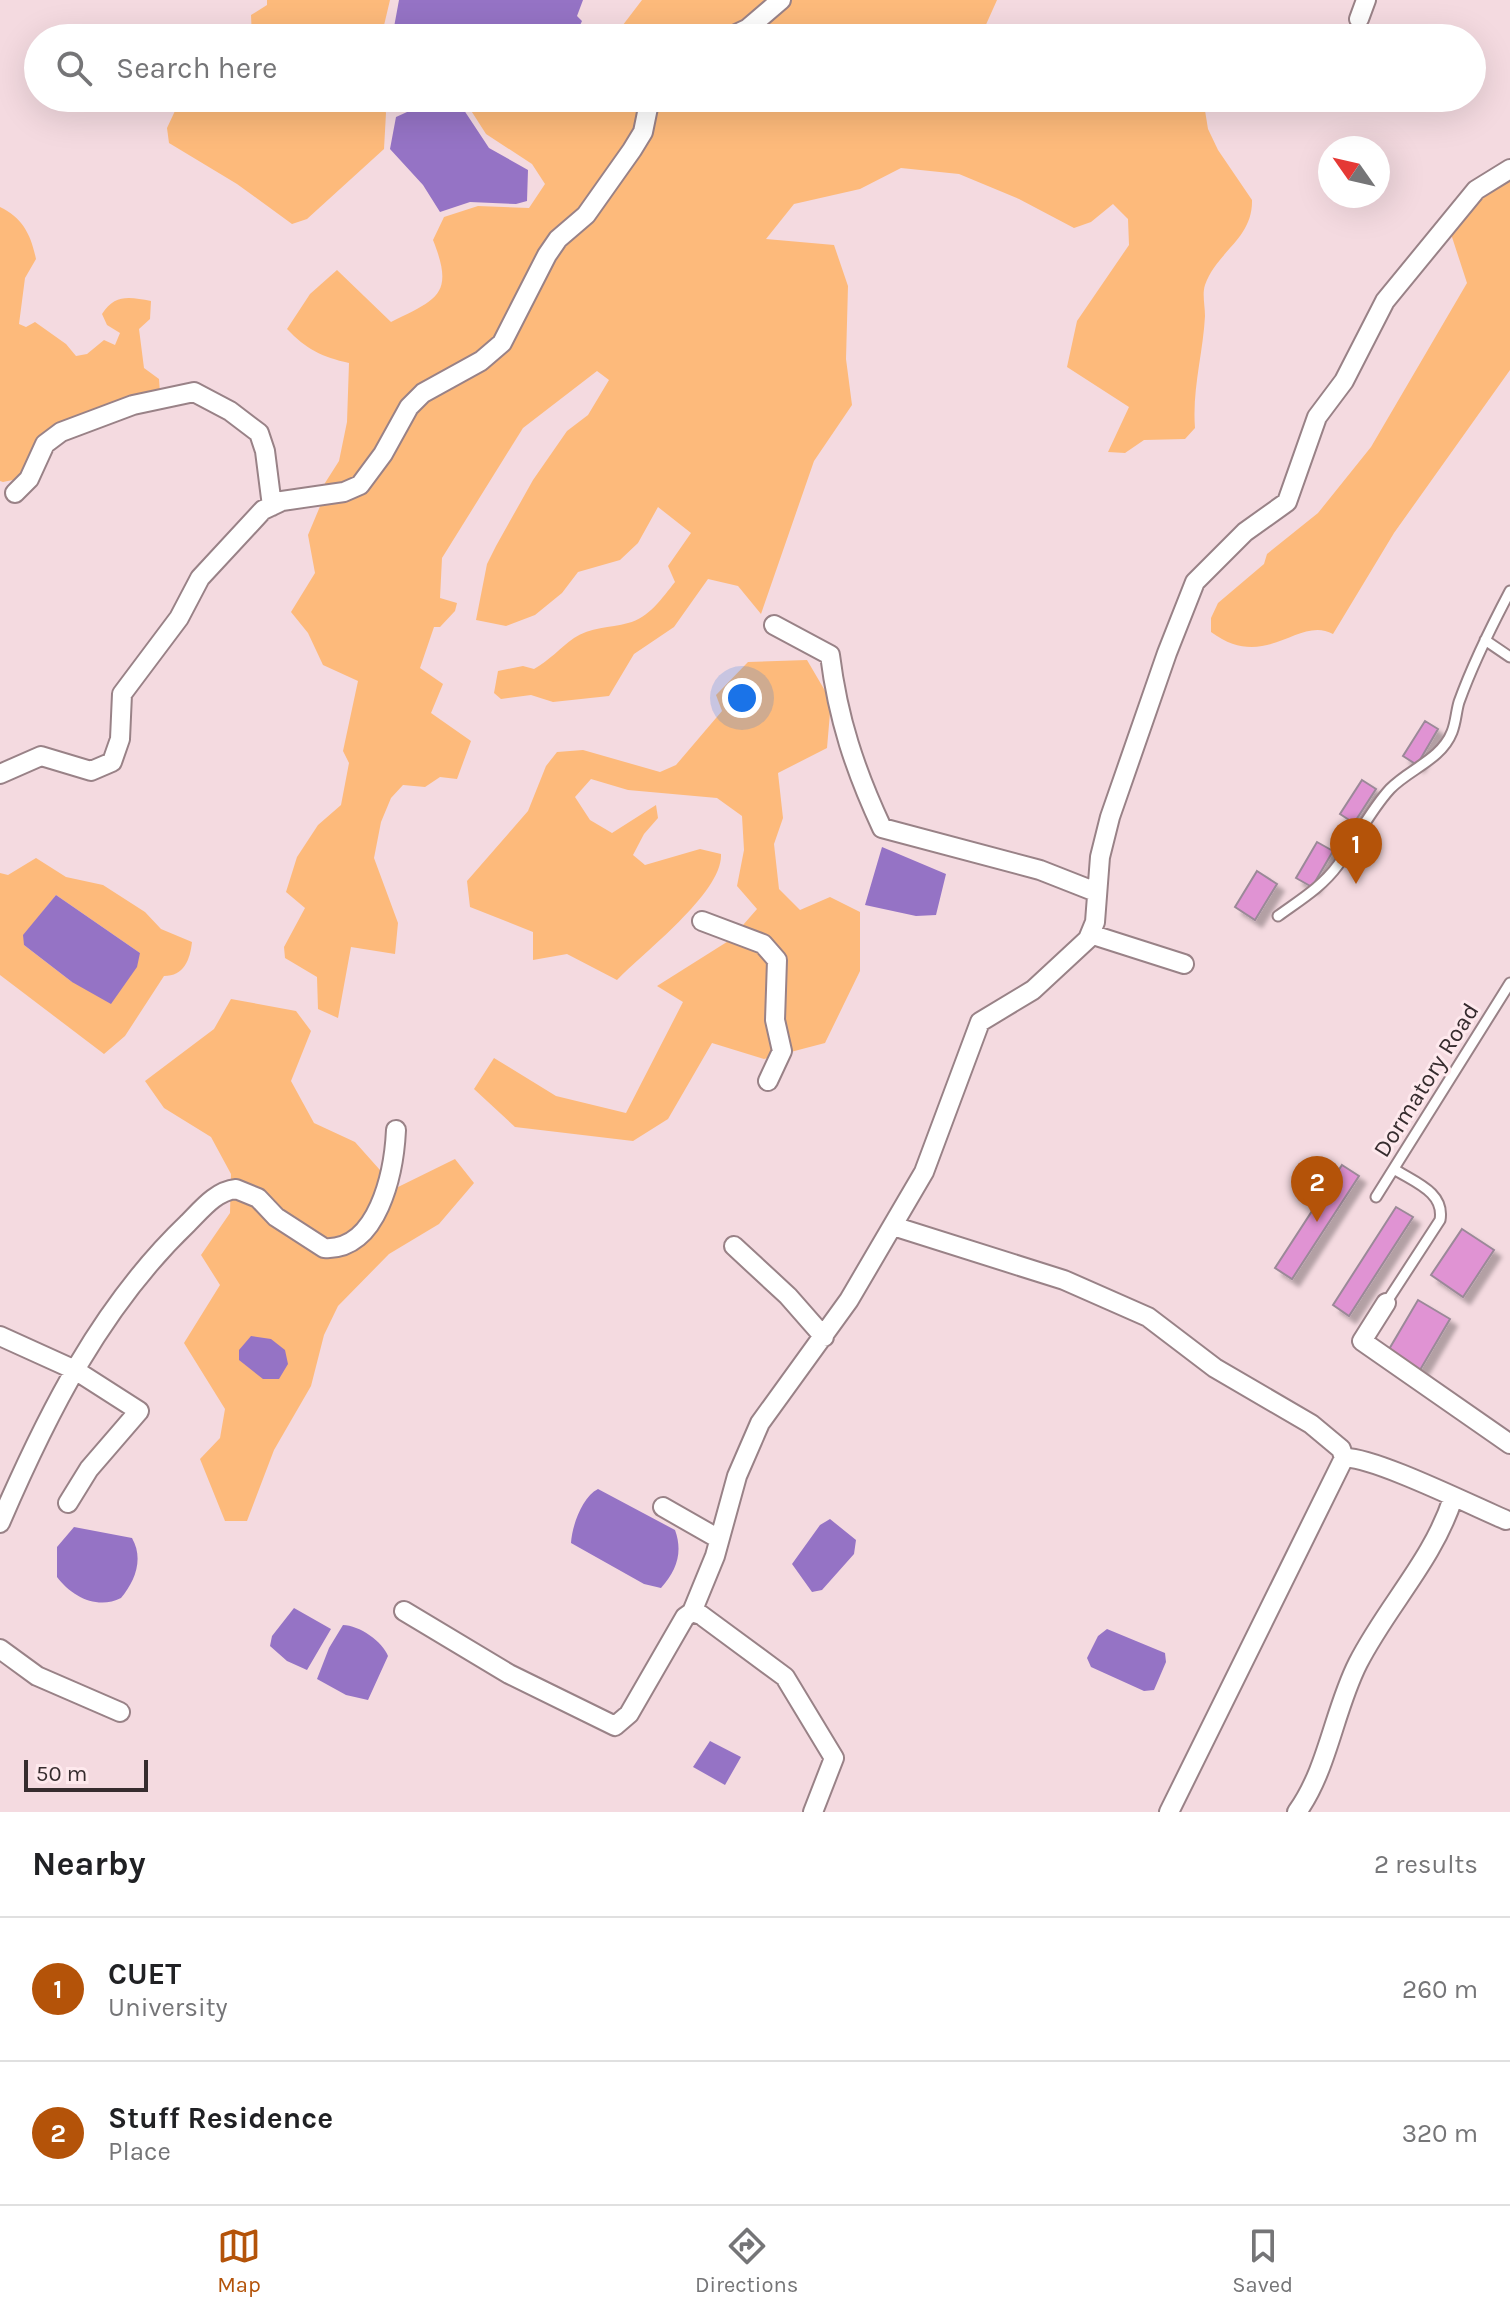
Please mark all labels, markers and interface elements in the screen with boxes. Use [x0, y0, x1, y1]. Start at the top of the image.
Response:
search box [24, 24, 1486, 112]
icon: search [52, 46, 96, 90]
text: Search here [116, 50, 277, 86]
north arrow [1318, 136, 1390, 208]
your location [722, 678, 762, 718]
pin: 1 [1330, 818, 1382, 884]
street label: Dormatory Road [1367, 998, 1485, 1162]
pin: 2 [1291, 1156, 1343, 1222]
scale bar [24, 1756, 148, 1792]
text: 50 m [36, 1761, 87, 1787]
text: Nearby [32, 1844, 146, 1884]
text: 2 results [1374, 1849, 1478, 1880]
text: CUET [108, 1956, 181, 1992]
text: 1 [53, 1974, 63, 2005]
text: 260 m [1402, 1974, 1478, 2005]
text: University [108, 1992, 228, 2023]
text: Stuff Residence [108, 2100, 333, 2136]
text: 2 [50, 2118, 66, 2149]
text: 320 m [1402, 2118, 1478, 2149]
text: Place [108, 2136, 171, 2167]
tab: Map [217, 2224, 261, 2298]
tab: Directions [695, 2224, 798, 2298]
tab: Saved [1232, 2224, 1293, 2298]

